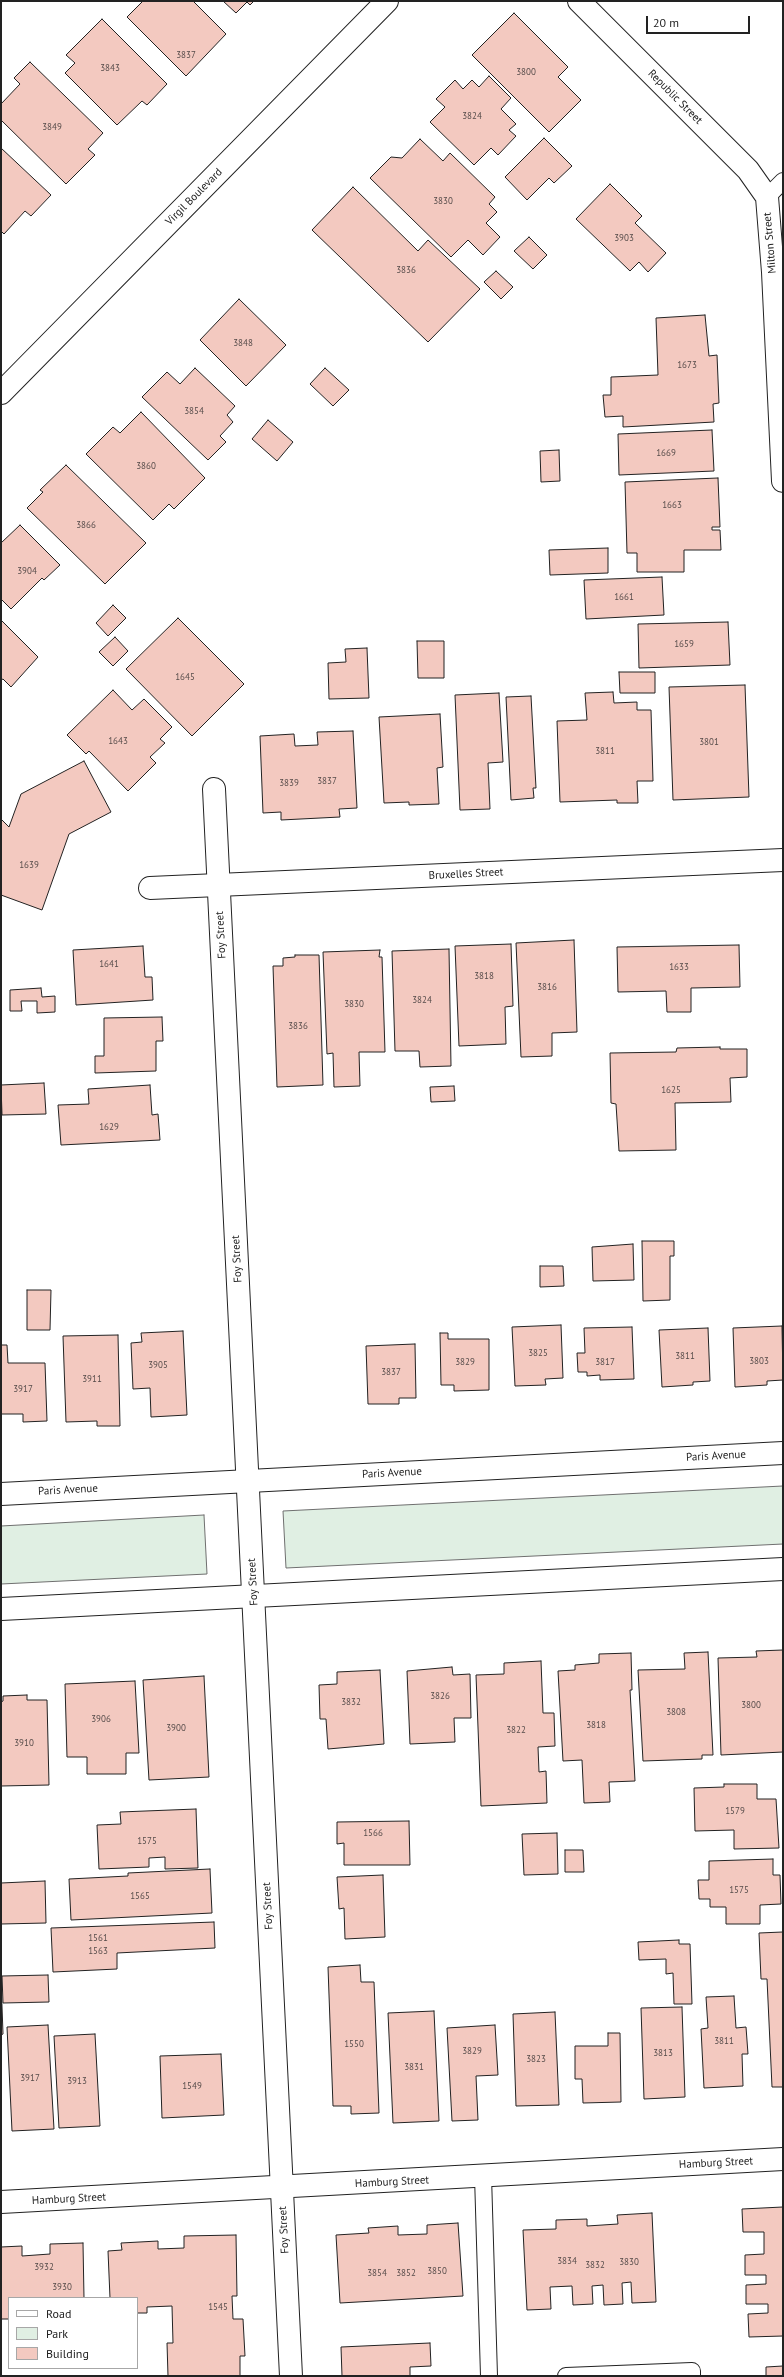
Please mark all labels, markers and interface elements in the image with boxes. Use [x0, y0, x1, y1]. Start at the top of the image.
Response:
scale bar [648, 8, 752, 34]
text: 20 m [653, 15, 679, 30]
house number: 3837 [176, 50, 196, 60]
house number: 3843 [100, 63, 120, 73]
house number: 3800 [516, 67, 536, 77]
street label: Republic Street [645, 67, 705, 127]
house number: 3824 [462, 111, 482, 121]
house number: 3849 [42, 122, 62, 132]
street label: Virgil Boulevard [163, 166, 225, 228]
house number: 3830 [433, 196, 453, 206]
street label: Milton Street [761, 212, 779, 274]
house number: 3903 [614, 233, 634, 243]
house number: 3836 [396, 265, 416, 275]
house number: 3848 [233, 338, 253, 348]
house number: 1673 [677, 360, 697, 370]
house number: 3854 [184, 406, 204, 416]
house number: 1669 [656, 448, 676, 458]
house number: 3860 [136, 461, 156, 471]
house number: 1663 [662, 500, 682, 510]
house number: 3866 [76, 520, 96, 530]
house number: 3904 [17, 566, 37, 576]
house number: 1661 [614, 592, 634, 602]
house number: 1659 [674, 639, 694, 649]
house number: 1645 [175, 672, 195, 682]
house number: 1643 [108, 736, 128, 746]
house number: 3801 [699, 737, 719, 747]
house number: 3811 [595, 746, 615, 756]
house number: 3837 [317, 776, 337, 786]
house number: 3839 [279, 778, 299, 788]
house number: 1639 [19, 860, 39, 870]
street label: Bruxelles Street [428, 865, 504, 883]
street label: Foy Street [213, 911, 229, 959]
house number: 1641 [99, 959, 119, 969]
house number: 1633 [669, 962, 689, 972]
house number: 3818 [474, 971, 494, 981]
house number: 3816 [537, 982, 557, 992]
house number: 3824 [412, 995, 432, 1005]
house number: 3830 [344, 999, 364, 1009]
house number: 3836 [288, 1021, 308, 1031]
house number: 1625 [661, 1085, 681, 1095]
house number: 1629 [99, 1122, 119, 1132]
street label: Foy Street [229, 1235, 245, 1283]
house number: 3825 [528, 1348, 548, 1358]
house number: 3811 [675, 1351, 695, 1361]
house number: 3803 [749, 1356, 769, 1366]
house number: 3829 [455, 1357, 475, 1367]
house number: 3817 [595, 1357, 615, 1367]
house number: 3905 [148, 1360, 168, 1370]
house number: 3837 [381, 1367, 401, 1377]
house number: 3911 [82, 1374, 102, 1384]
house number: 3917 [13, 1384, 33, 1394]
street label: Paris Avenue [686, 1448, 746, 1464]
street label: Paris Avenue [362, 1465, 422, 1481]
street label: Paris Avenue [38, 1482, 98, 1498]
street label: Foy Street [245, 1558, 261, 1606]
house number: 3826 [430, 1691, 450, 1701]
house number: 3832 [341, 1697, 361, 1707]
house number: 3800 [741, 1700, 761, 1710]
house number: 3808 [666, 1707, 686, 1717]
house number: 3906 [91, 1714, 111, 1724]
house number: 3818 [586, 1720, 606, 1730]
house number: 3900 [166, 1723, 186, 1733]
house number: 3822 [506, 1725, 526, 1735]
house number: 3910 [14, 1738, 34, 1748]
house number: 1579 [725, 1806, 745, 1816]
house number: 1566 [363, 1828, 383, 1838]
house number: 1575 [137, 1836, 157, 1846]
street label: Foy Street [260, 1882, 276, 1930]
house number: 1575 [729, 1885, 749, 1895]
house number: 1565 [130, 1891, 150, 1901]
house number: 1561 [88, 1933, 108, 1943]
house number: 1563 [88, 1946, 108, 1956]
house number: 3811 [714, 2036, 734, 2046]
house number: 1550 [344, 2039, 364, 2049]
house number: 3829 [462, 2046, 482, 2056]
house number: 3813 [653, 2048, 673, 2058]
house number: 3823 [526, 2054, 546, 2064]
house number: 3831 [404, 2062, 424, 2072]
house number: 3917 [20, 2073, 40, 2083]
house number: 3913 [67, 2076, 87, 2086]
house number: 1549 [182, 2081, 202, 2091]
street label: Hamburg Street [679, 2154, 753, 2172]
street label: Hamburg Street [355, 2173, 429, 2191]
street label: Hamburg Street [32, 2190, 106, 2208]
street label: Foy Street [276, 2206, 292, 2254]
house number: 3834 [557, 2256, 577, 2266]
house number: 3830 [619, 2257, 639, 2267]
house number: 3832 [585, 2260, 605, 2270]
house number: 3932 [34, 2262, 54, 2272]
house number: 3850 [427, 2266, 447, 2276]
house number: 3854 [367, 2268, 387, 2278]
house number: 3852 [396, 2268, 416, 2278]
house number: 3930 [52, 2282, 72, 2292]
legend [8, 2297, 138, 2369]
house number: 1545 [208, 2302, 228, 2312]
text: Road [46, 2306, 71, 2321]
text: Park [46, 2326, 68, 2341]
text: Building [46, 2346, 89, 2361]

